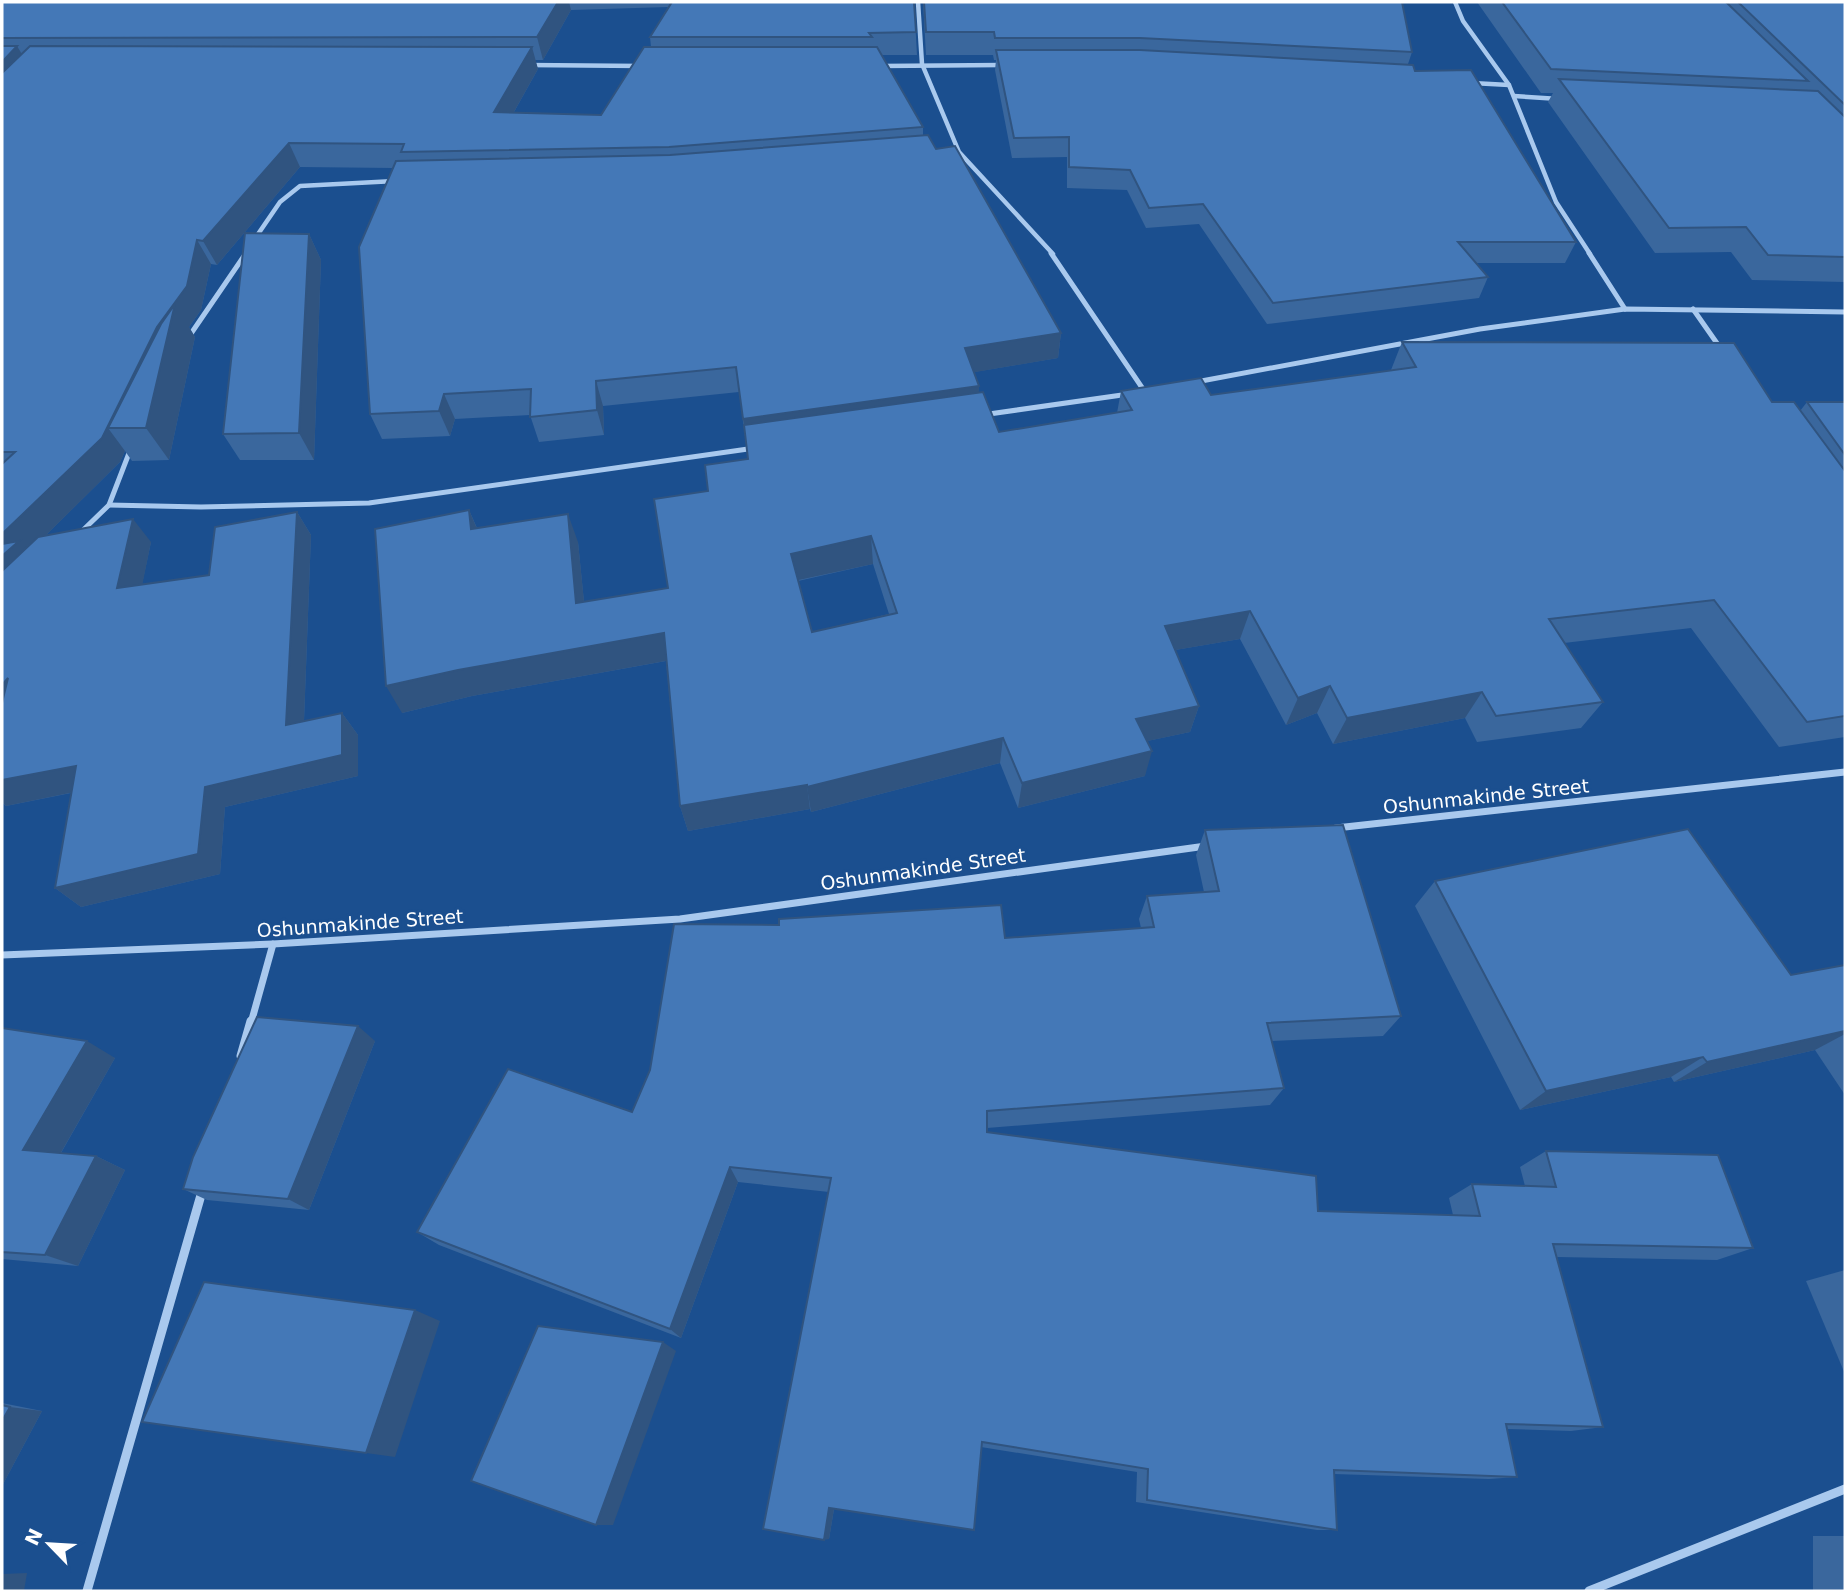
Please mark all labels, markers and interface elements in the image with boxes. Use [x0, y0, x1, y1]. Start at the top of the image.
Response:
street label: Oshunmakinde Street [1382, 774, 1590, 818]
street label: Oshunmakinde Street [819, 844, 1027, 894]
street label: Oshunmakinde Street [256, 905, 464, 941]
north arrow [14, 1509, 84, 1579]
text: N [20, 1525, 47, 1549]

